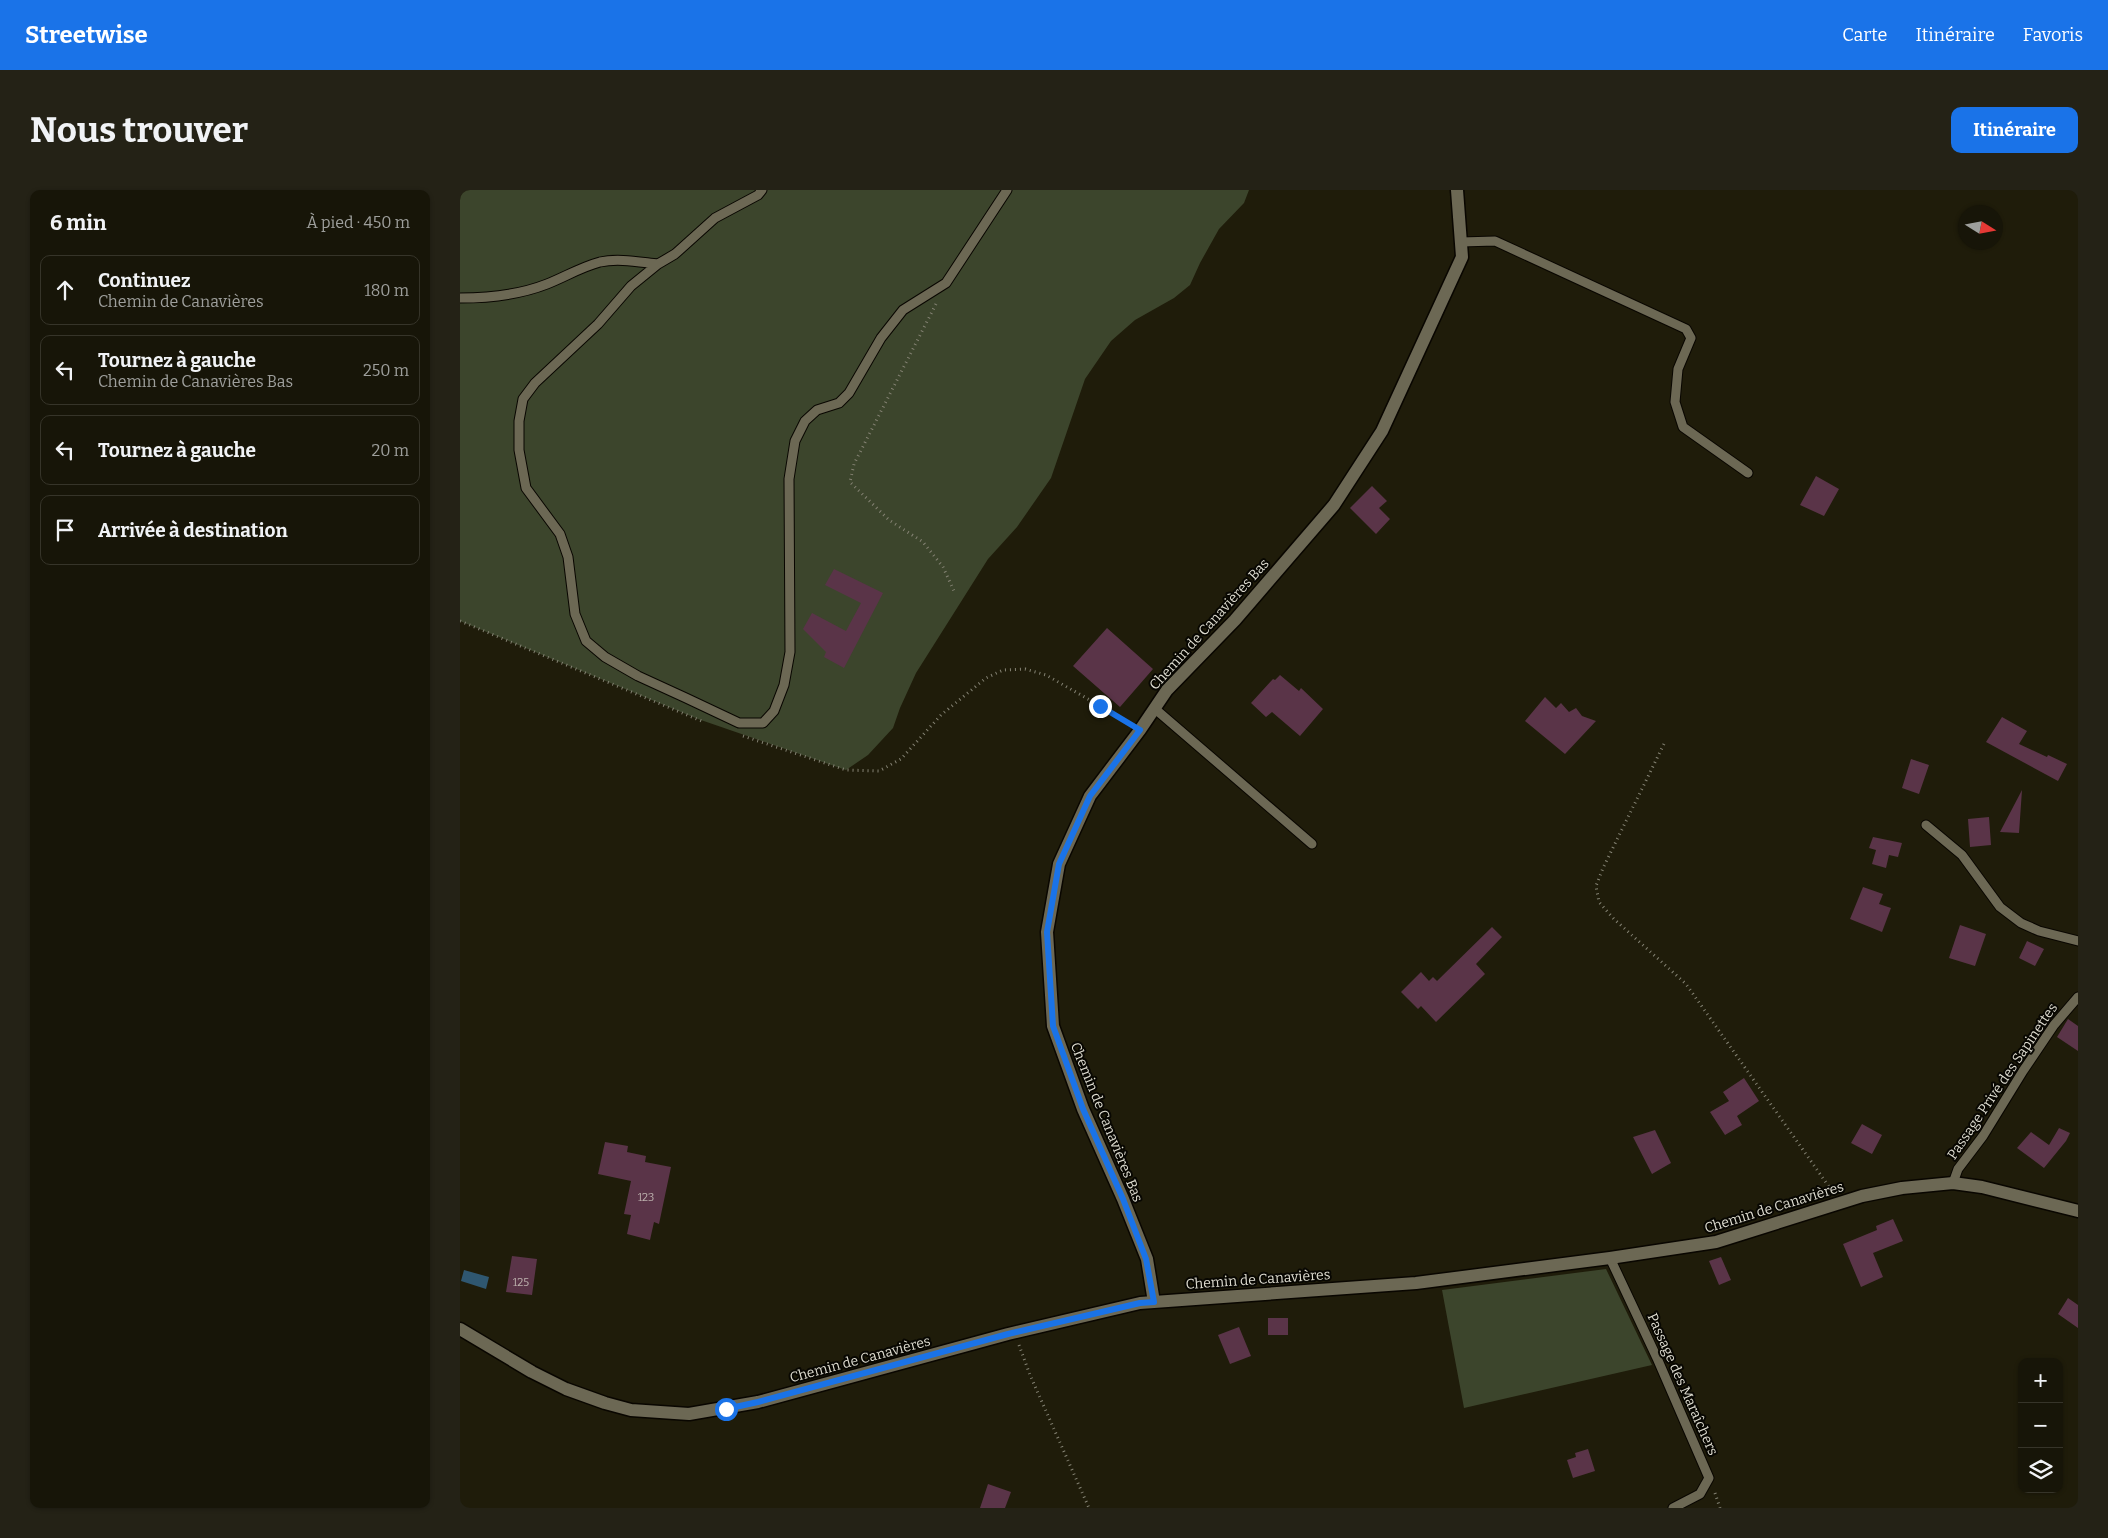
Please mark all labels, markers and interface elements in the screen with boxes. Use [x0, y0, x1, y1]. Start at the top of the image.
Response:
text: Streetwise [25, 21, 148, 49]
text: Carte [1842, 24, 1887, 46]
text: Itinéraire [1915, 24, 1995, 46]
text: Favoris [2023, 24, 2083, 46]
button: Itinéraire [1951, 107, 2078, 153]
text: Nous trouver [30, 109, 248, 151]
north arrow [1958, 205, 2003, 250]
text: 6 min [50, 210, 106, 236]
text: À pied · 450 m [307, 213, 410, 232]
text: Continuez [98, 269, 191, 292]
icon: ahead [51, 276, 79, 304]
text: 180 m [364, 281, 409, 300]
text: Chemin de Canavières [98, 292, 264, 311]
text: Tournez à gauche [98, 349, 256, 372]
icon: left [51, 356, 79, 384]
text: 250 m [363, 361, 409, 380]
text: Chemin de Canavières Bas [98, 372, 293, 391]
icon: left [51, 436, 79, 464]
text: Tournez à gauche [98, 439, 256, 462]
text: 20 m [372, 441, 409, 460]
icon: arrive [51, 516, 79, 544]
text: Arrivée à destination [98, 519, 288, 542]
street label: Chemin de Canavières Bas [1146, 555, 1273, 693]
route end [1089, 695, 1112, 718]
street label: Passage Privé des Sapinettes [1944, 1000, 2061, 1163]
street label: Chemin de Canavières Bas [1067, 1040, 1146, 1205]
street label: Chemin de Canavières [1702, 1178, 1846, 1237]
house number: 123 [638, 1191, 654, 1204]
street label: Chemin de Canavières [1185, 1266, 1331, 1293]
house number: 125 [513, 1276, 529, 1289]
street label: Passage des Maraîchers [1644, 1311, 1722, 1458]
street label: Chemin de Canavières [788, 1333, 932, 1386]
map controls [2018, 1358, 2063, 1493]
button: + [2018, 1358, 2063, 1403]
route start [715, 1398, 738, 1421]
button: − [2018, 1403, 2063, 1448]
button: layers [2018, 1448, 2063, 1493]

